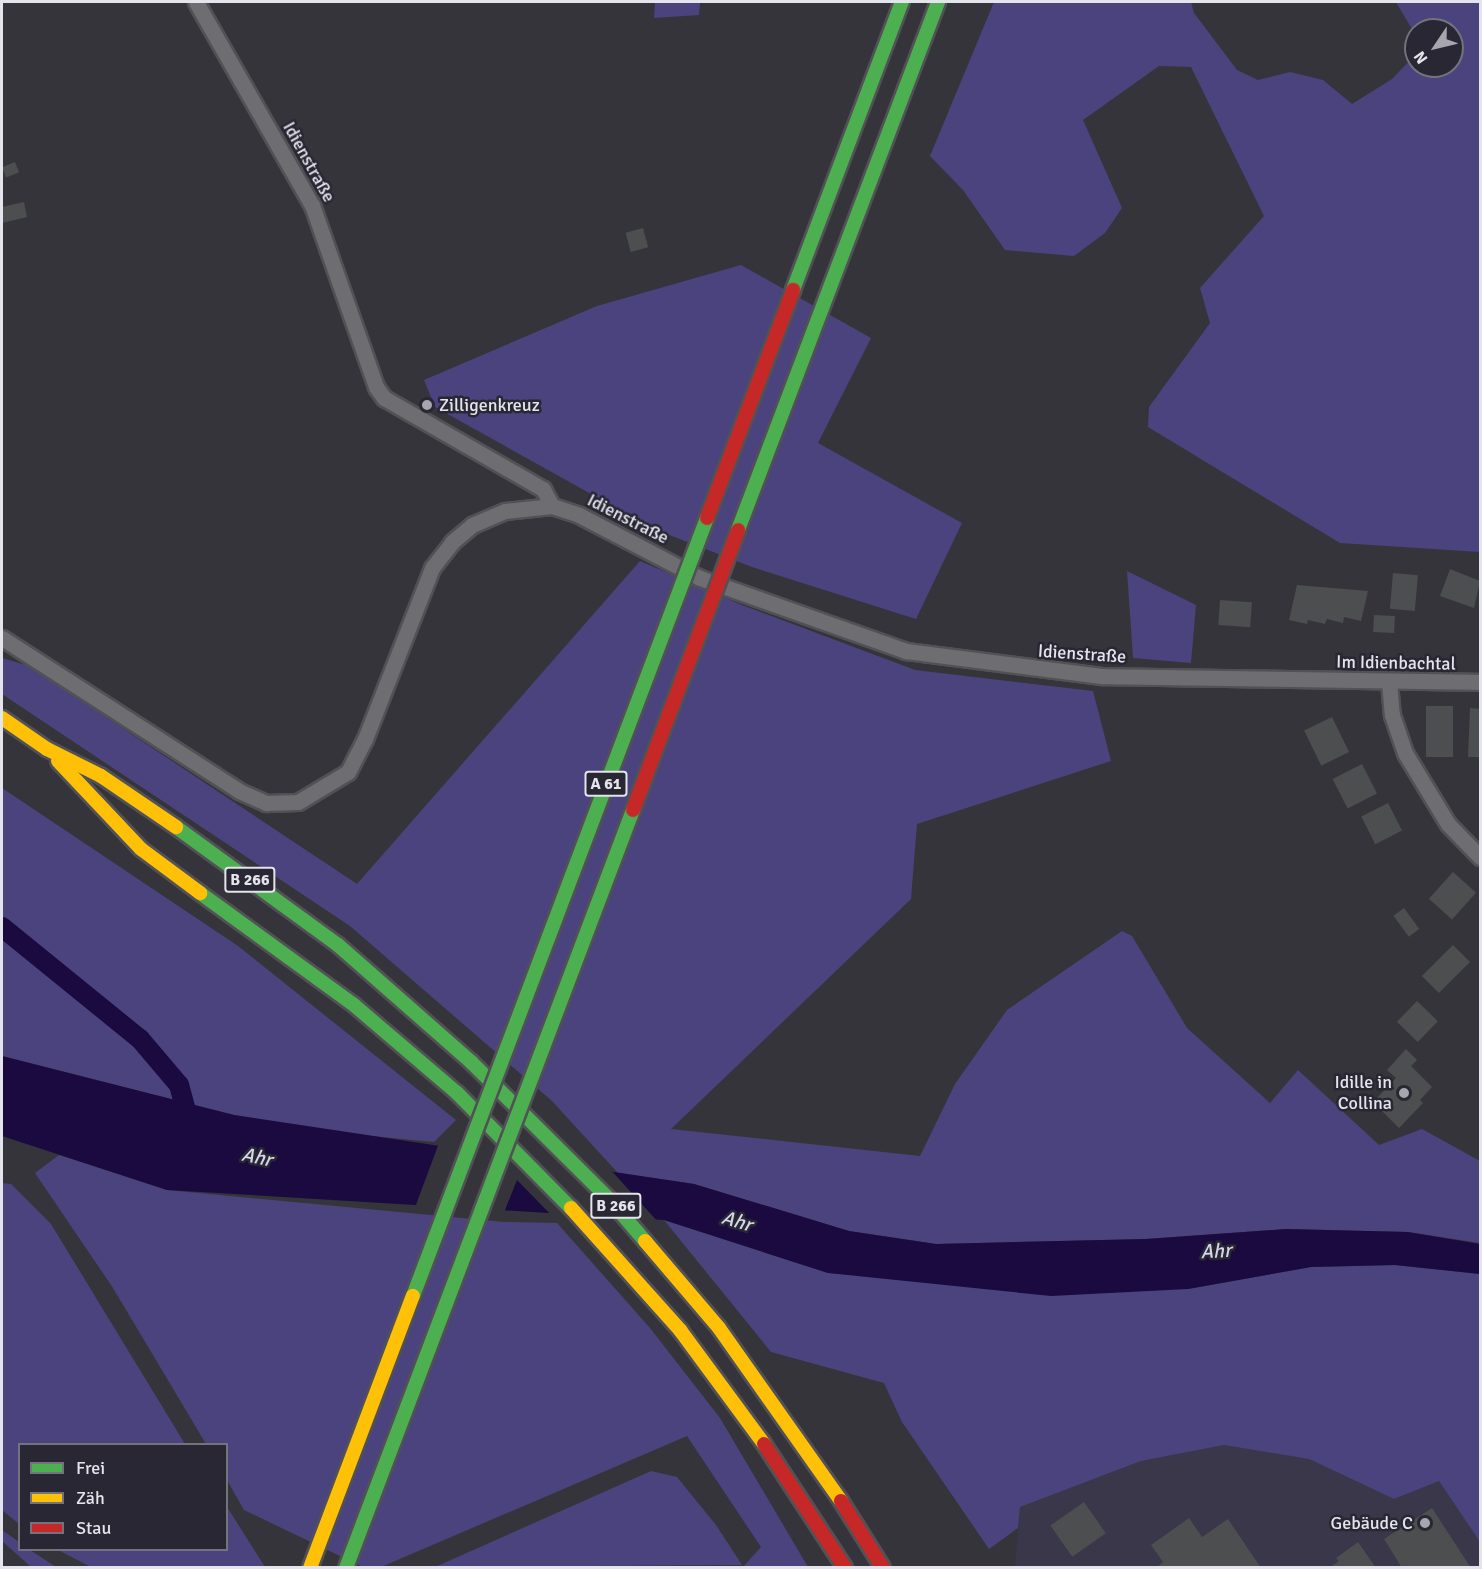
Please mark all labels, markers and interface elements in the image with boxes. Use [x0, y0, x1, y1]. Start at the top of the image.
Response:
north arrow [1404, 18, 1464, 78]
text: N [1410, 47, 1432, 67]
street label: Idienstraße [278, 118, 340, 206]
place label: Zilligenkreuz [439, 394, 540, 416]
marker: Zilligenkreuz [420, 398, 434, 412]
street label: Idienstraße [584, 489, 672, 549]
street label: Idienstraße [1037, 640, 1127, 668]
street label: Im Idienbachtal [1336, 651, 1456, 675]
road number: A 61 [584, 771, 628, 797]
road number: B 266 [223, 867, 277, 893]
place label: Idille in Collina [1335, 1072, 1392, 1114]
marker: Idille in Collina [1397, 1086, 1411, 1100]
water label: Ahr [240, 1142, 274, 1172]
road number: B 266 [589, 1193, 643, 1219]
water label: Ahr [719, 1205, 755, 1237]
water label: Ahr [1200, 1238, 1232, 1264]
legend [18, 1443, 228, 1551]
text: Frei [76, 1457, 105, 1479]
text: Zäh [76, 1487, 105, 1509]
place label: Gebäude C [1331, 1512, 1413, 1534]
marker: Gebäude C [1418, 1516, 1432, 1530]
text: Stau [76, 1517, 111, 1539]

